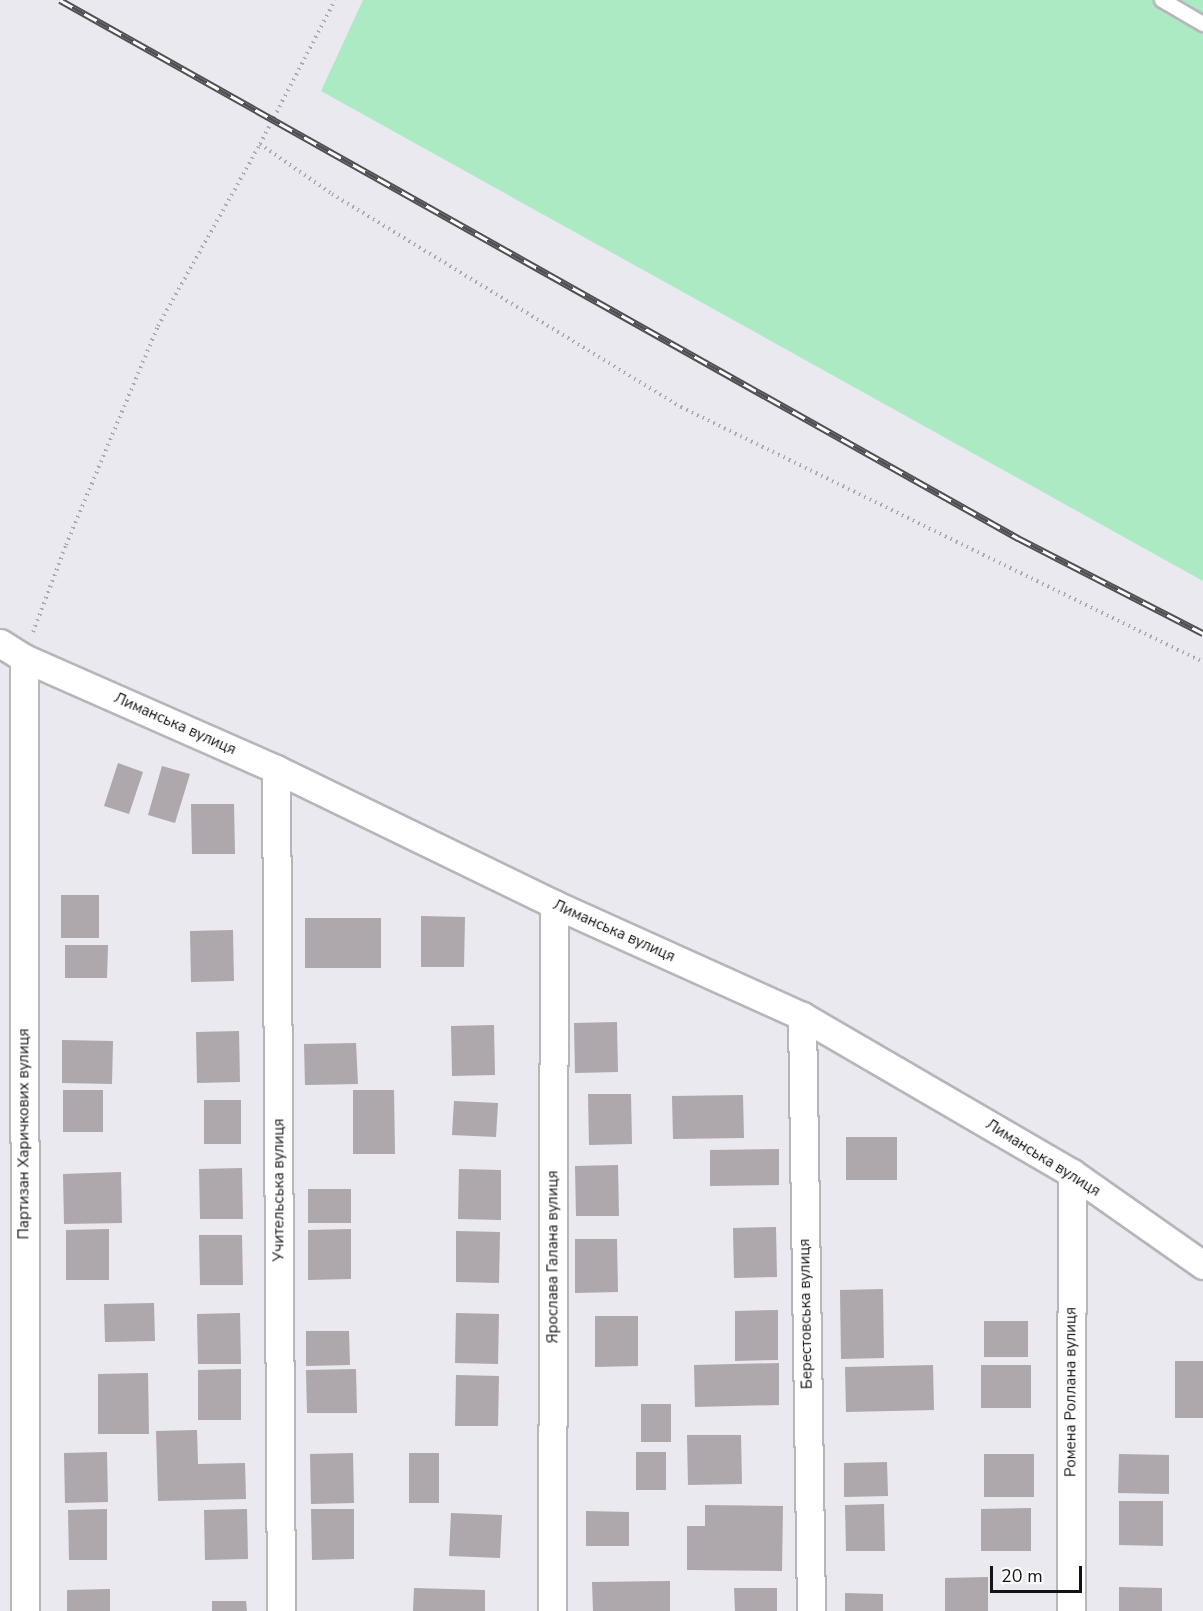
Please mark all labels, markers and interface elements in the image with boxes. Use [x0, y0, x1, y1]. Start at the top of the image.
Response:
street label: Лиманська вулиця [111, 689, 239, 759]
street label: Лиманська вулиця [550, 896, 678, 966]
street label: Партизан Харичкових вулиця [15, 1029, 33, 1239]
street label: Лиманська вулиця [982, 1115, 1104, 1201]
street label: Учительська вулиця [270, 1118, 288, 1262]
street label: Ярослава Галана вулиця [544, 1170, 562, 1344]
street label: Берестовська вулиця [796, 1239, 816, 1389]
street label: Ромена Роллана вулиця [1062, 1307, 1080, 1477]
scale bar [993, 1554, 1084, 1592]
text: 20 m [1001, 1564, 1043, 1588]

